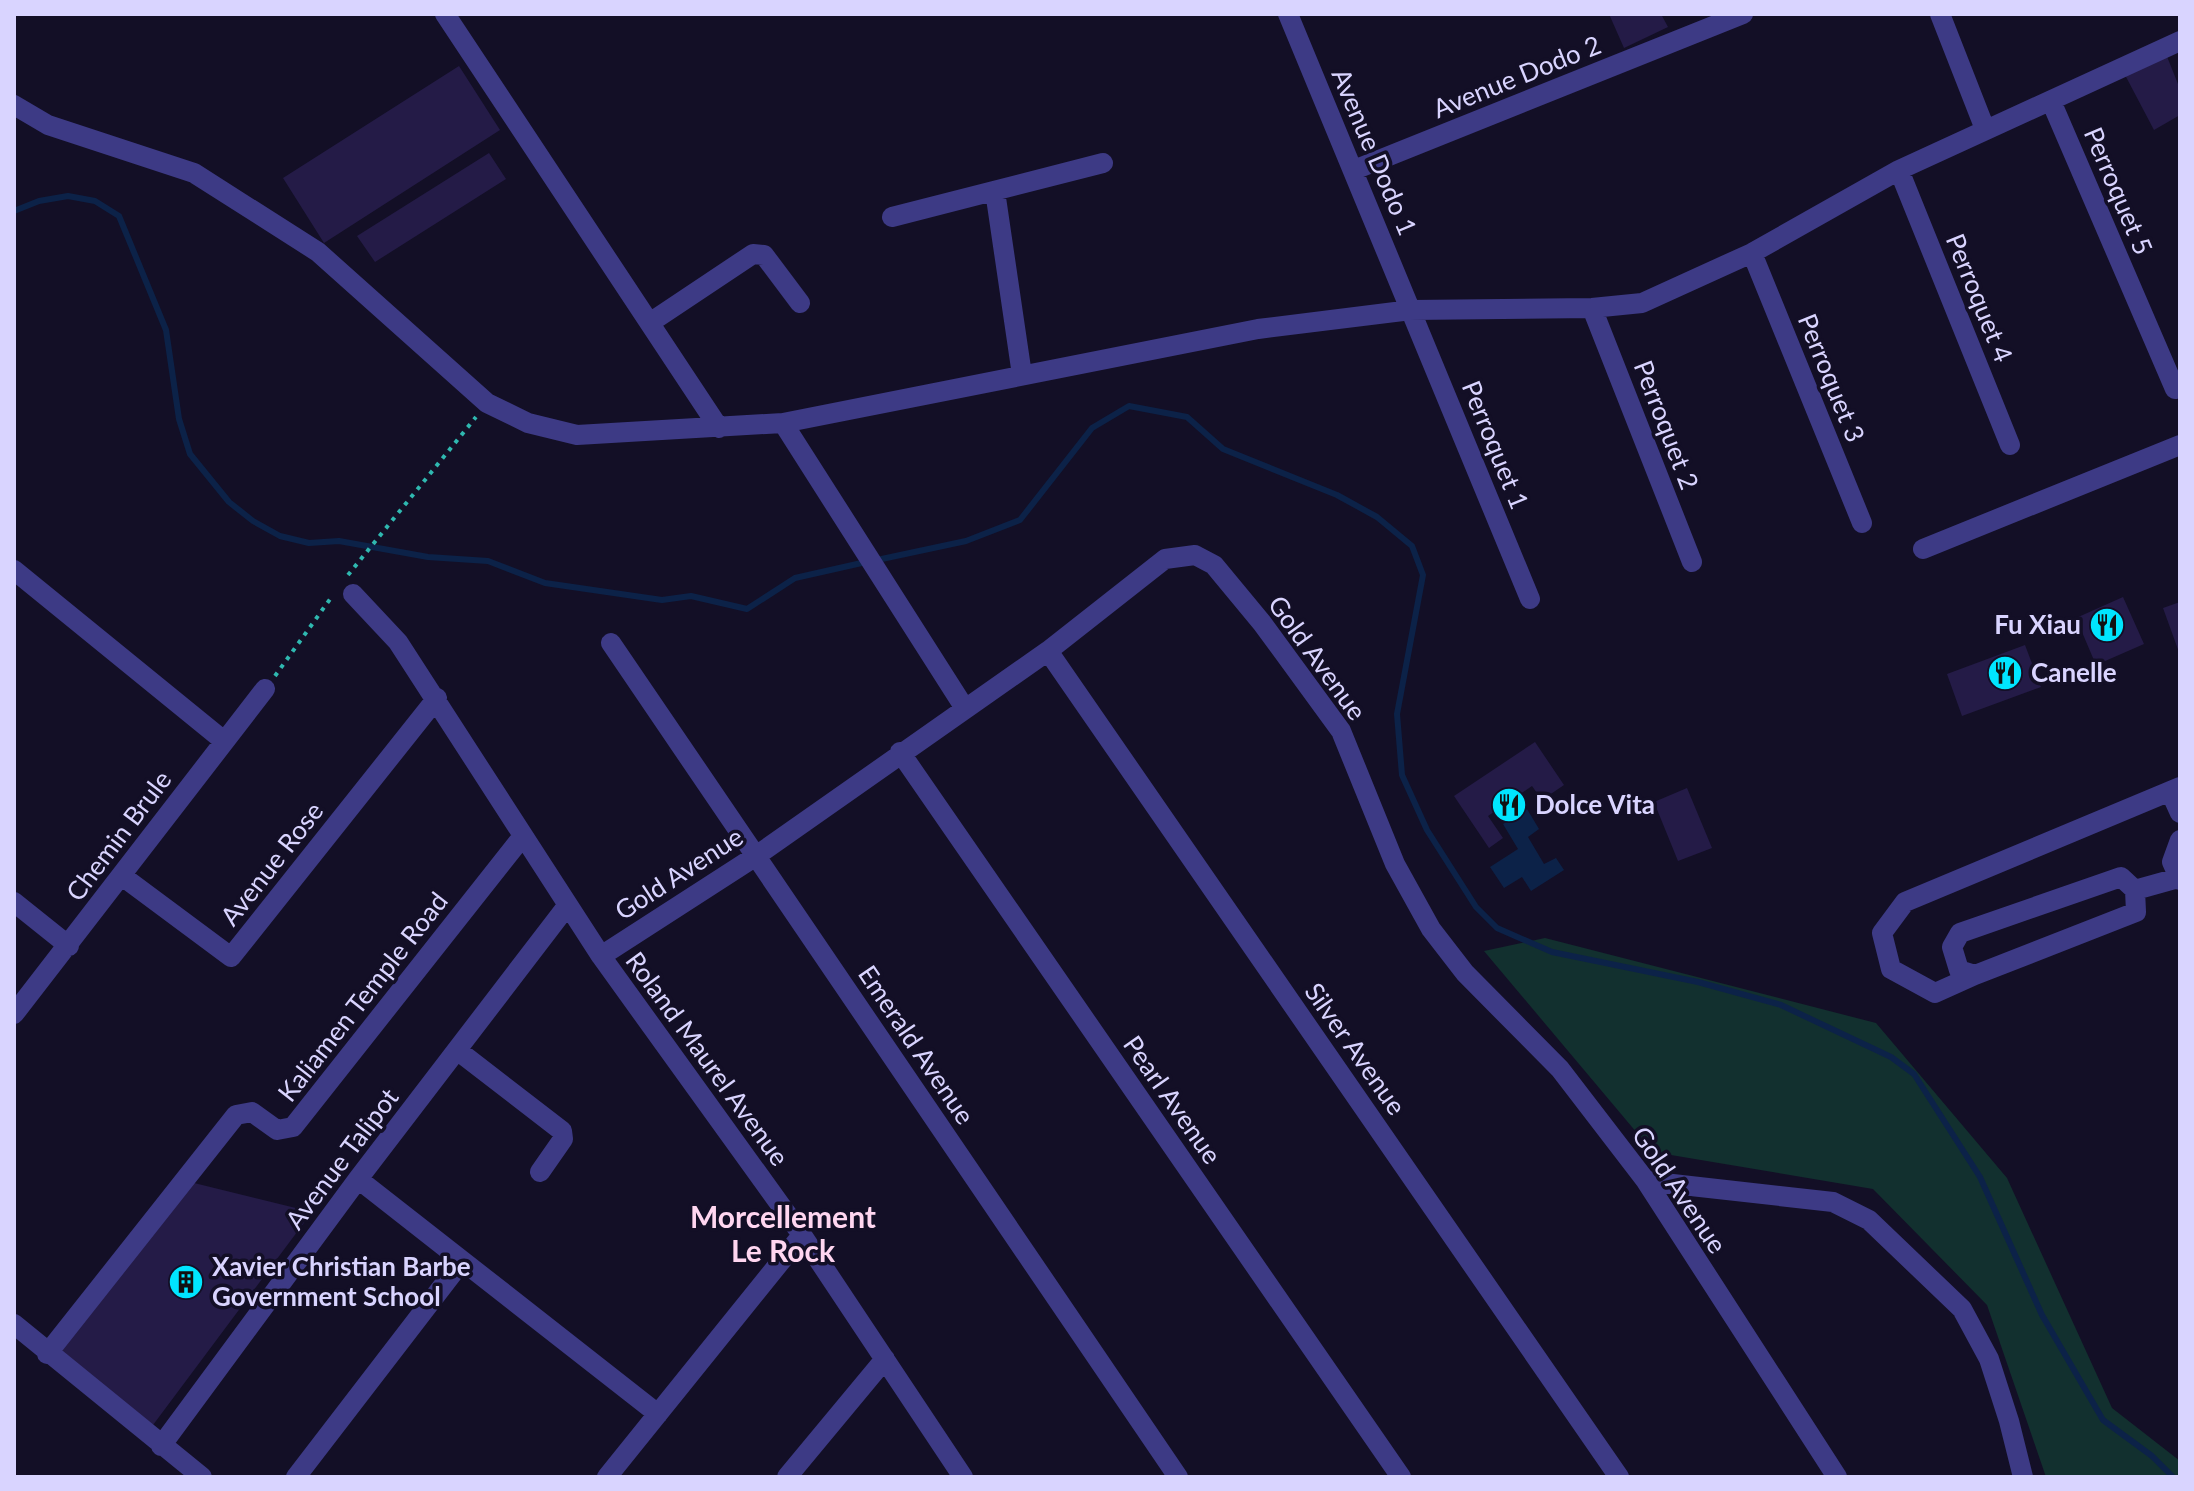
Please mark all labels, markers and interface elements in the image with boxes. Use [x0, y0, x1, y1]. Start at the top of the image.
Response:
street label: Avenue Dodo 2 [1428, 28, 1605, 124]
street label: Avenue Dodo 1 [1325, 63, 1424, 240]
street label: Perroquet 5 [2078, 122, 2160, 259]
street label: Perroquet 4 [1940, 229, 2020, 366]
street label: Perroquet 3 [1792, 309, 1872, 446]
street label: Perroquet 2 [1628, 356, 1706, 494]
street label: Perroquet 1 [1456, 376, 1536, 513]
street label: Gold Avenue [1262, 589, 1374, 726]
restaurant icon: Fu Xiau [2088, 606, 2126, 644]
place label: Fu Xiau [1994, 608, 2081, 640]
restaurant icon: Canelle [1986, 654, 2024, 692]
place label: Canelle [2031, 656, 2117, 688]
street label: Chemin Brule [59, 764, 178, 907]
restaurant icon: Dolce Vita [1490, 786, 1528, 824]
place label: Dolce Vita [1535, 788, 1655, 820]
street label: Avenue Rose [213, 795, 329, 932]
street label: Gold Avenue [608, 820, 748, 926]
street label: Kaliamen Temple Road [271, 885, 454, 1107]
street label: Roland Maurel Avenue [619, 945, 796, 1172]
street label: Emerald Avenue [852, 959, 982, 1130]
street label: Silver Avenue [1299, 976, 1413, 1121]
street label: Pearl Avenue [1117, 1029, 1229, 1170]
street label: Avenue Talipot [278, 1081, 405, 1235]
street label: Gold Avenue [1626, 1120, 1734, 1259]
district label: Morcellement Le Rock [690, 1198, 876, 1268]
place label: Xavier Christian Barbe Government School [212, 1250, 471, 1312]
building icon: Xavier Christian Barbe Government School [167, 1263, 205, 1301]

